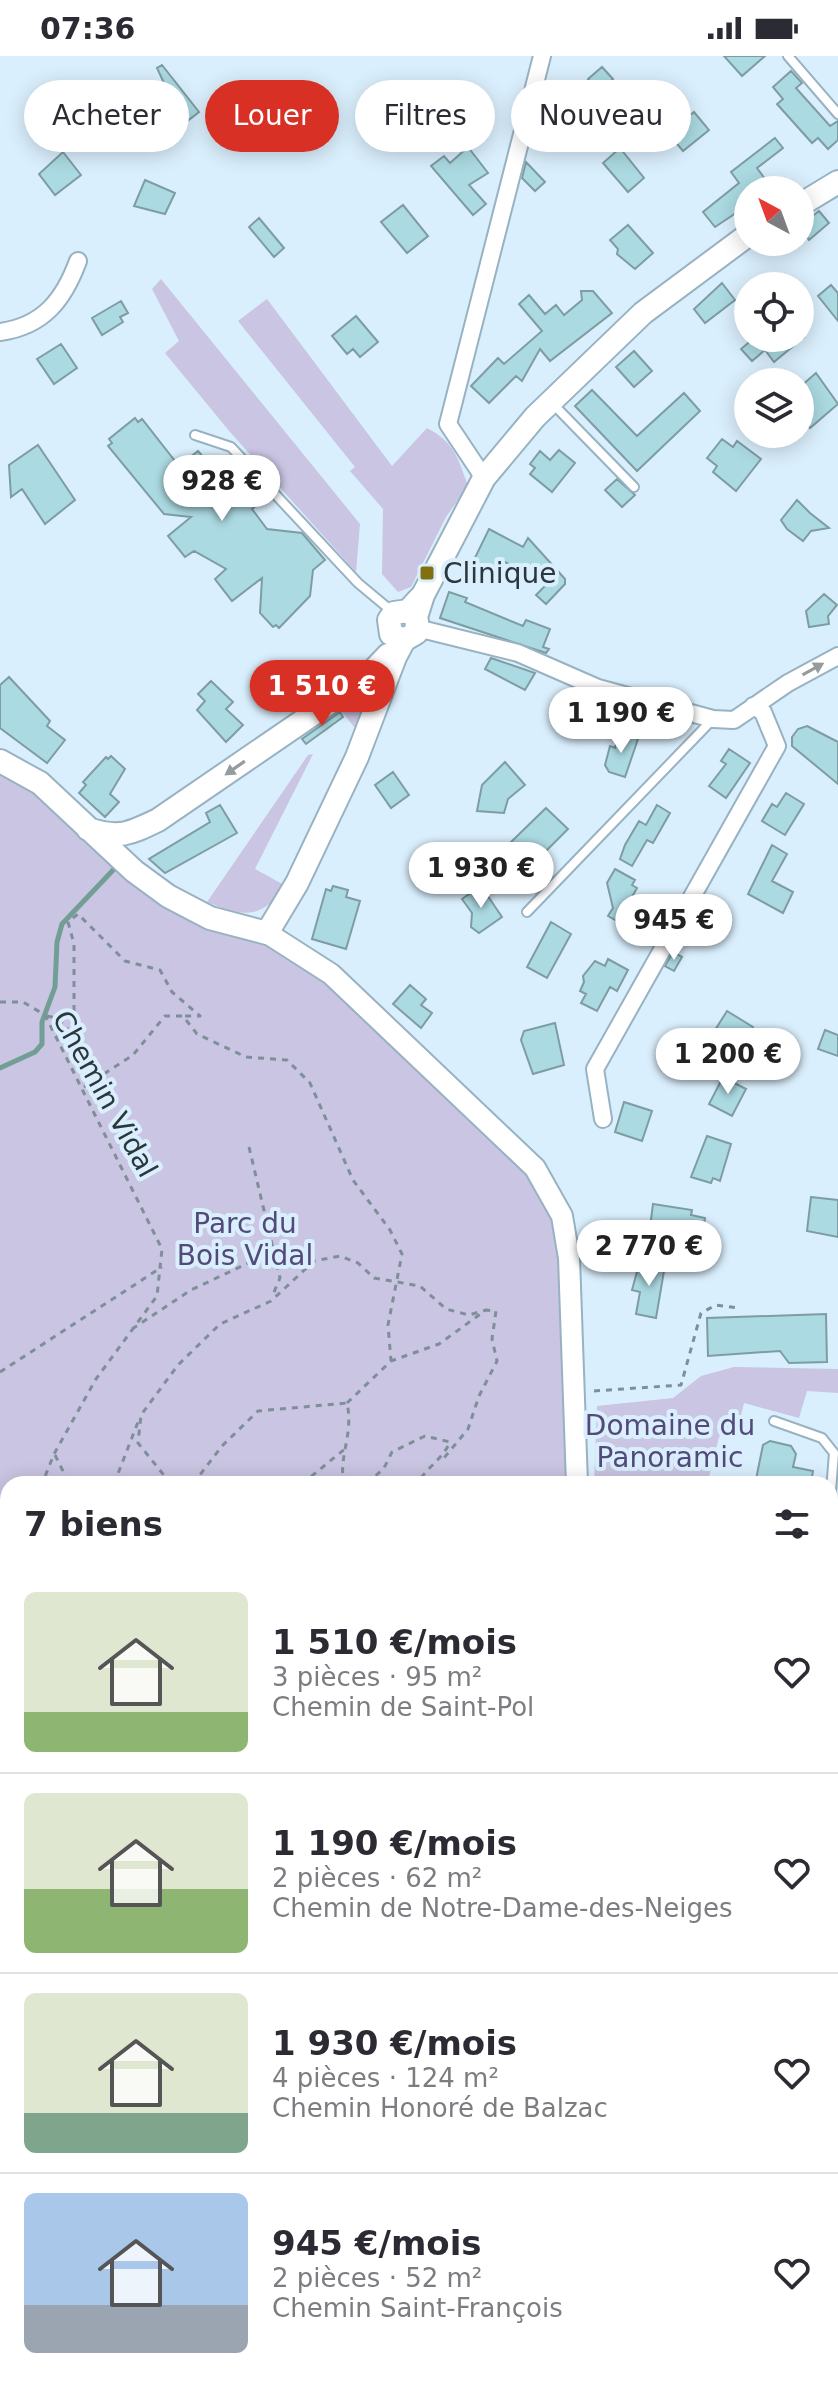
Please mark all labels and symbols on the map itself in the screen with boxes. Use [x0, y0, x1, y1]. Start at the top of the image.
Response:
north arrow [734, 176, 814, 256]
pin: 928 € [166, 455, 278, 523]
place label: Clinique [443, 557, 556, 590]
marker: Clinique [418, 564, 436, 582]
pin: 1 510 € [248, 660, 396, 728]
one-way arrow [801, 662, 824, 676]
pin: 1 190 € [547, 687, 695, 755]
one-way arrow [225, 760, 246, 775]
pin: 1 930 € [407, 842, 555, 910]
pin: 945 € [618, 894, 730, 962]
street label: Chemin Vidal [46, 1005, 164, 1183]
pin: 1 200 € [654, 1028, 802, 1096]
park label: Parc du Bois Vidal [177, 1207, 313, 1272]
pin: 2 770 € [575, 1220, 723, 1288]
park label: Domaine du Panoramic [585, 1409, 755, 1474]

